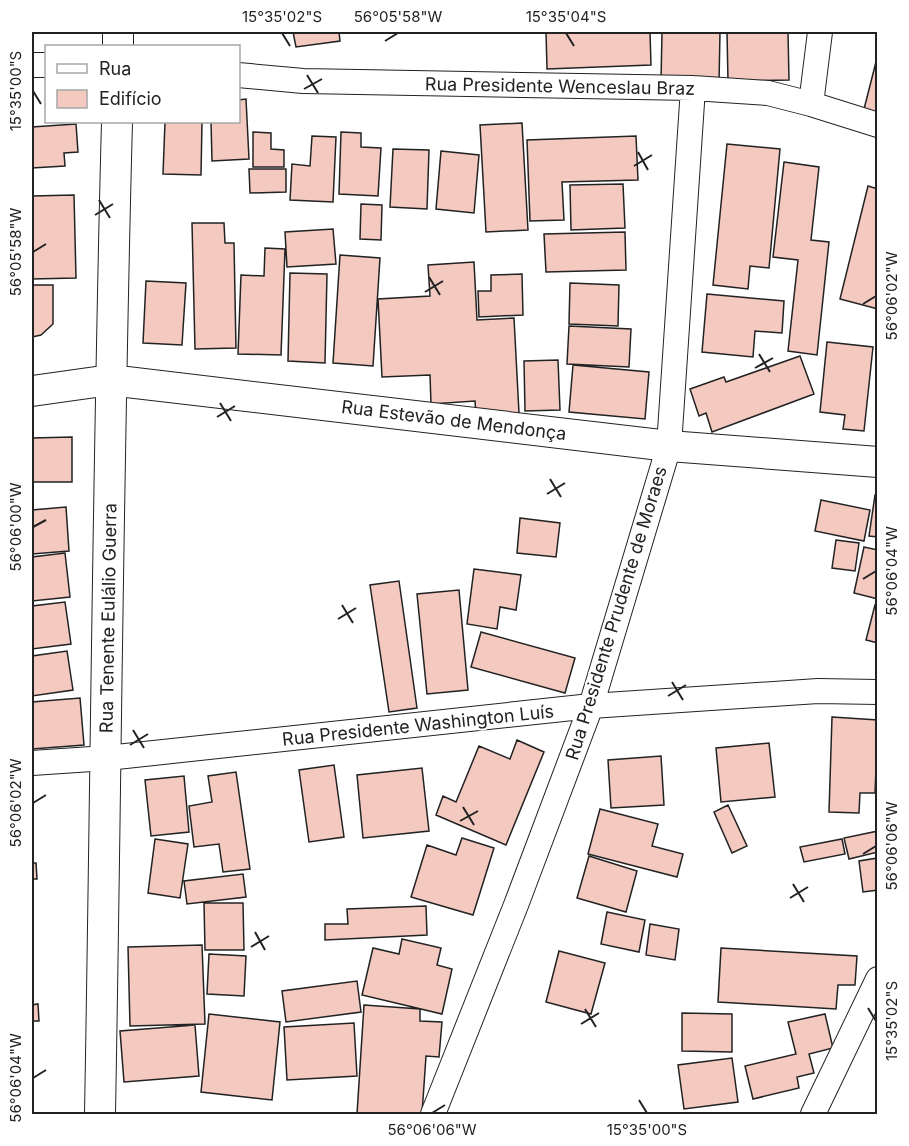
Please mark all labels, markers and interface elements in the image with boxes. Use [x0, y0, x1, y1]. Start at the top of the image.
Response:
text: 15°35'02"S [242, 7, 322, 26]
text: 56°05'58"W [354, 7, 442, 26]
text: 15°35'04"S [526, 7, 606, 26]
legend [45, 45, 240, 123]
text: 15°35'00"S [6, 51, 25, 131]
text: Rua [99, 58, 131, 79]
street label: Rua Presidente Wenceslau Braz [425, 73, 695, 99]
text: Edifício [99, 88, 162, 109]
text: 56°05'58"W [6, 208, 25, 296]
text: 56°06'02"W [882, 251, 901, 340]
street label: Rua Estevão de Mendonça [340, 396, 568, 444]
street label: Rua Presidente Prudente de Moraes [561, 464, 671, 762]
text: 56°06'00"W [6, 482, 25, 572]
street label: Rua Tenente Eulálio Guerra [95, 503, 121, 733]
text: 56°06'04"W [882, 526, 901, 616]
street label: Rua Presidente Washington Luís [281, 700, 555, 750]
text: 56°06'02"W [6, 758, 25, 847]
text: 56°06'06"W [882, 801, 901, 891]
text: 15°35'02"S [882, 981, 901, 1061]
text: 56°06'04"W [6, 1033, 25, 1123]
text: 56°06'06"W [387, 1120, 477, 1139]
text: 15°35'00"S [607, 1120, 687, 1139]

